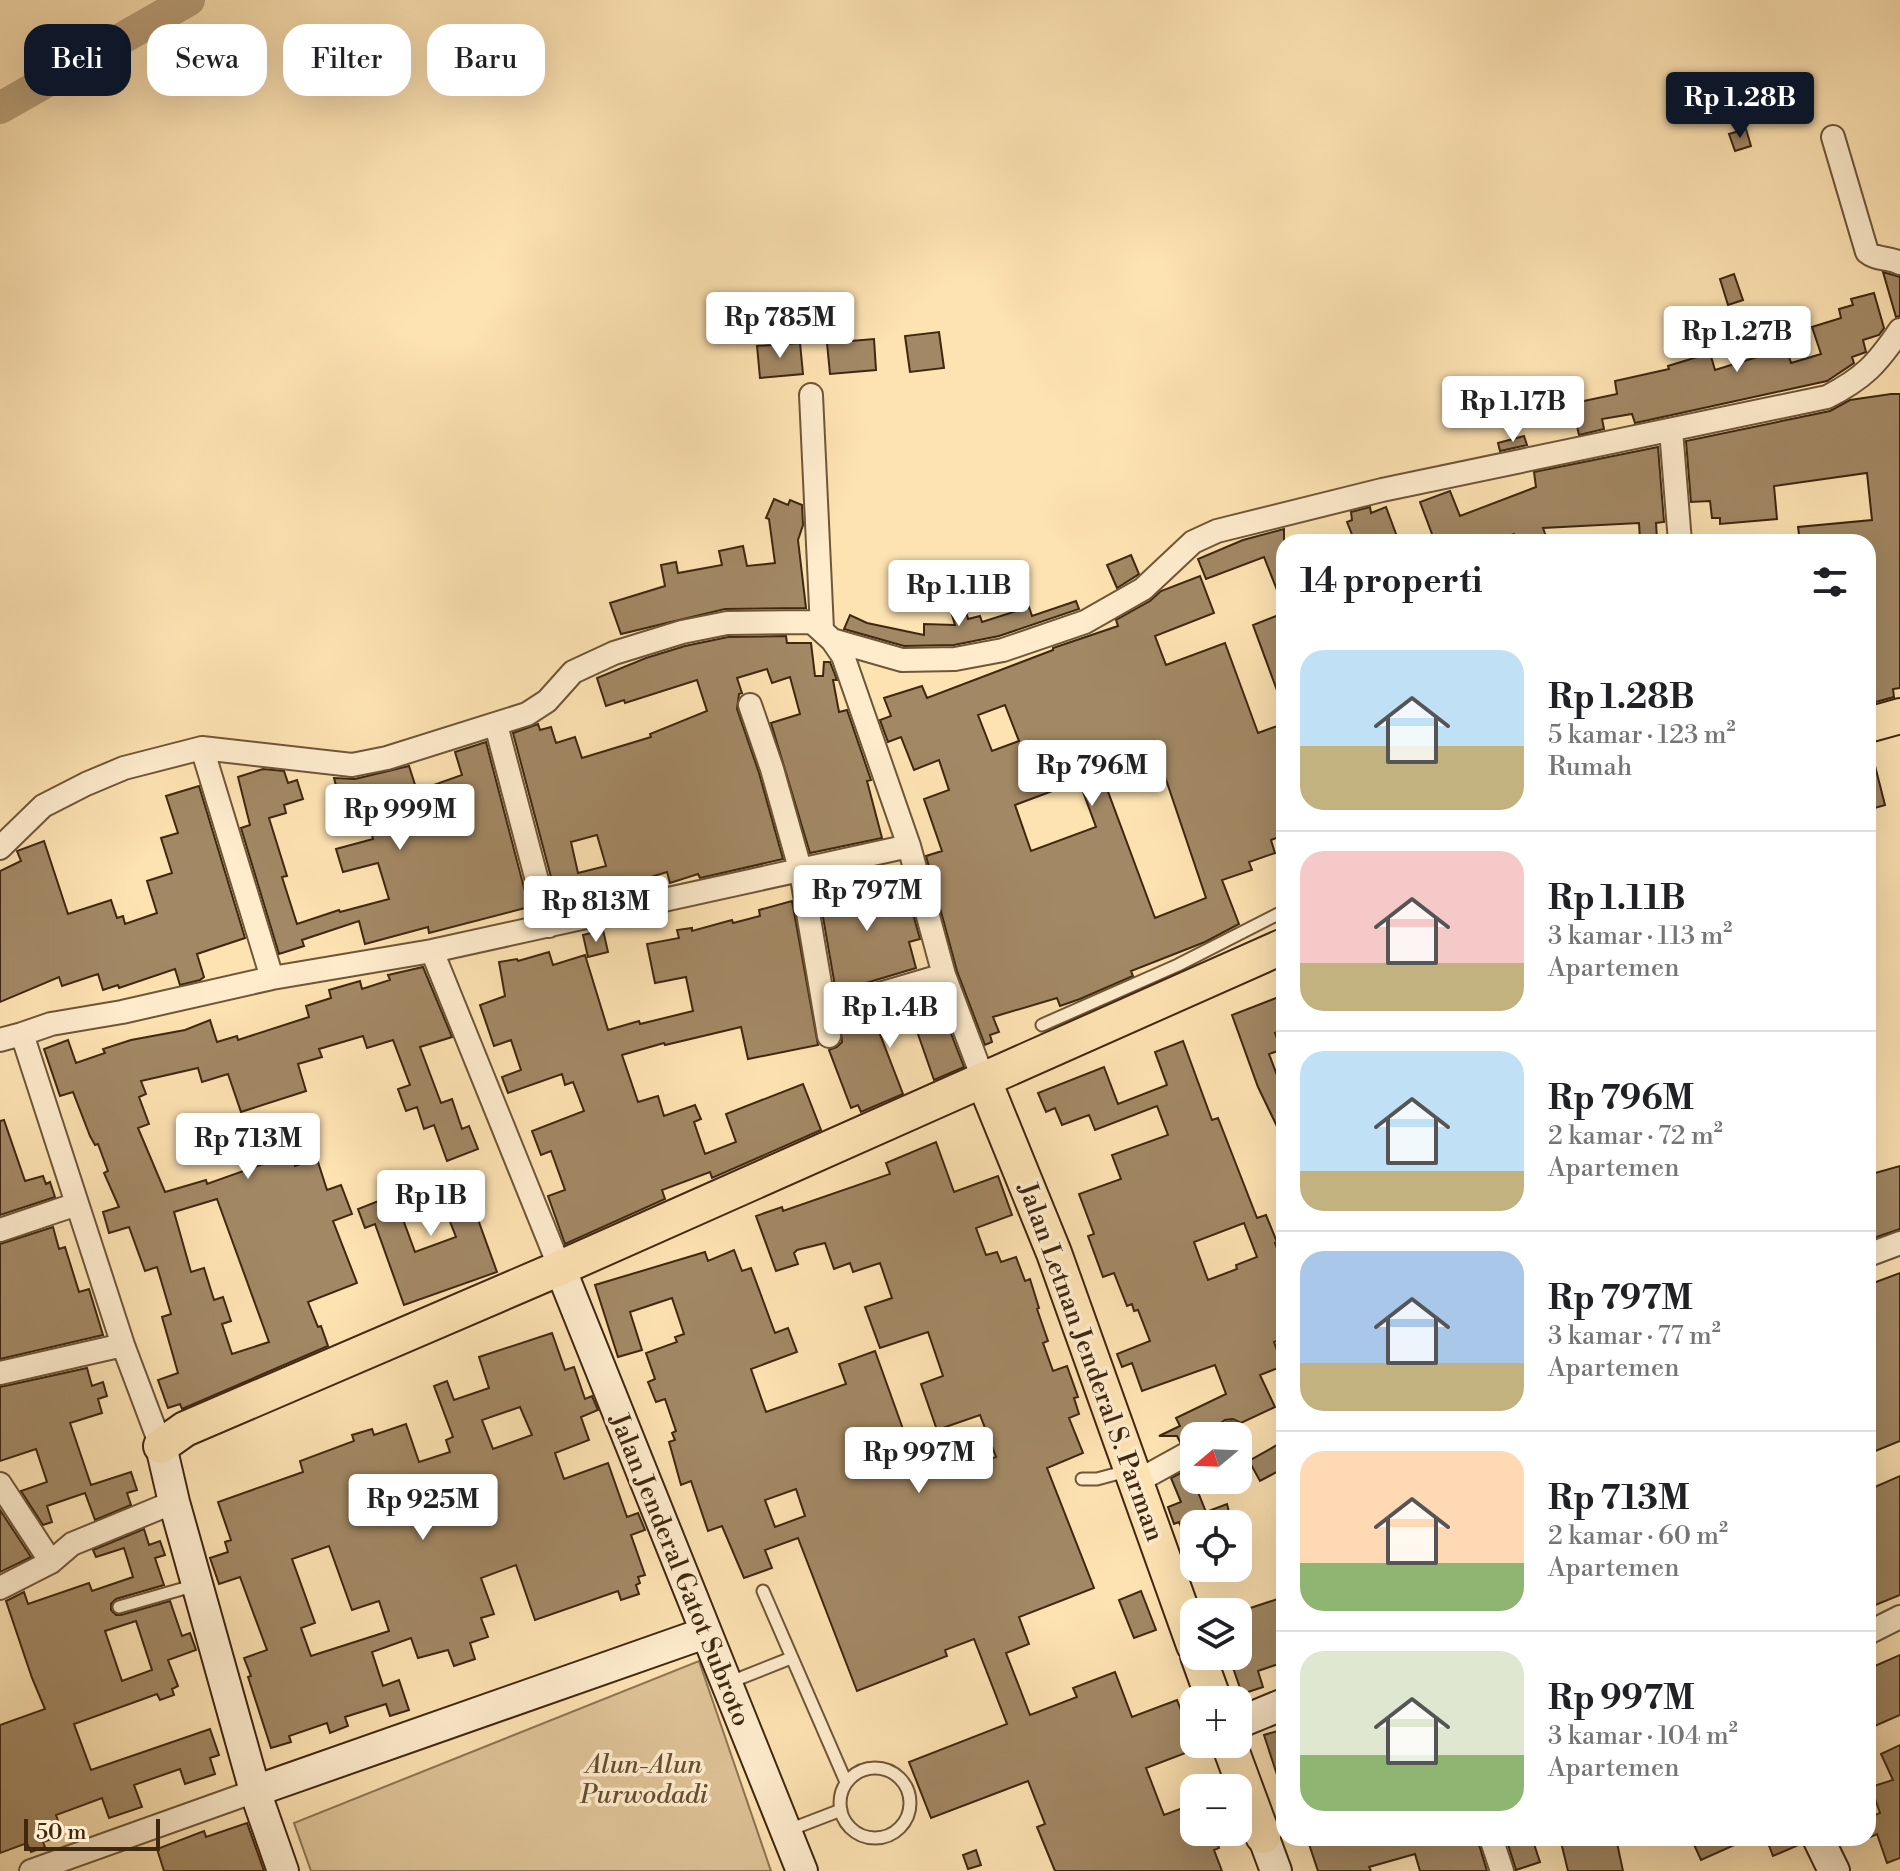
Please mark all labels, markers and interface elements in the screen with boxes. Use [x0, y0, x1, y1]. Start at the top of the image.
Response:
chip: Beli [24, 24, 131, 96]
chip: Sewa [147, 24, 267, 96]
chip: Filter [283, 24, 411, 96]
chip: Baru [427, 24, 545, 96]
pin: Rp 1.28B [1657, 72, 1823, 140]
text: Rp 1.28B [1684, 82, 1796, 114]
pin: Rp 785M [706, 292, 854, 360]
text: Rp 785M [724, 302, 836, 334]
pin: Rp 1.27B [1654, 306, 1820, 374]
text: Rp 1.27B [1682, 316, 1792, 348]
pin: Rp 1.17B [1430, 376, 1596, 444]
text: Rp 1.17B [1460, 386, 1566, 418]
pin: Rp 1.11B [876, 560, 1042, 628]
icon: filters [1808, 560, 1852, 604]
text: 14 properti [1300, 561, 1482, 603]
text: Rp 1.11B [906, 570, 1012, 602]
text: Rp 1.28B [1548, 677, 1695, 719]
icon: home [1364, 682, 1460, 778]
text: 5 kamar · 123 m² [1548, 719, 1736, 751]
pin: Rp 796M [1018, 740, 1166, 808]
text: Rp 796M [1036, 750, 1148, 782]
text: Rumah [1548, 751, 1632, 783]
pin: Rp 999M [326, 784, 474, 852]
text: Rp 999M [343, 794, 457, 826]
pin: Rp 797M [793, 865, 941, 933]
text: Rp 797M [812, 875, 922, 907]
pin: Rp 813M [522, 876, 670, 944]
text: Rp 1.11B [1548, 878, 1686, 920]
icon: home [1364, 883, 1460, 979]
text: Rp 813M [542, 886, 650, 918]
text: 3 kamar · 113 m² [1548, 920, 1732, 952]
text: Apartemen [1548, 952, 1680, 984]
pin: Rp 1.4B [816, 982, 964, 1050]
text: Rp 1.4B [842, 992, 938, 1024]
text: Rp 796M [1548, 1078, 1694, 1120]
icon: home [1364, 1083, 1460, 1179]
pin: Rp 713M [174, 1113, 322, 1181]
text: 2 kamar · 72 m² [1548, 1120, 1723, 1152]
text: Rp 713M [194, 1123, 302, 1155]
text: Apartemen [1548, 1152, 1680, 1184]
pin: Rp 1B [375, 1170, 487, 1238]
street label: Jalan Letnan Jenderal S. Parman [1011, 1177, 1171, 1546]
text: Rp 1B [395, 1180, 467, 1212]
text: Rp 797M [1548, 1278, 1693, 1320]
icon: home [1364, 1283, 1460, 1379]
text: 3 kamar · 77 m² [1548, 1320, 1721, 1352]
text: Apartemen [1548, 1352, 1680, 1384]
street label: Jalan Jenderal Gatot Subroto [602, 1408, 757, 1731]
north arrow [1180, 1422, 1252, 1494]
map controls [1180, 1422, 1252, 1846]
pin: Rp 997M [845, 1427, 993, 1495]
text: Rp 997M [863, 1437, 975, 1469]
pin: Rp 925M [349, 1474, 497, 1542]
text: Rp 713M [1548, 1478, 1690, 1520]
icon: home [1364, 1483, 1460, 1579]
text: Rp 925M [367, 1484, 479, 1516]
button: locate [1180, 1510, 1252, 1582]
text: 2 kamar · 60 m² [1548, 1520, 1728, 1552]
text: Apartemen [1548, 1552, 1680, 1584]
button: layers [1180, 1598, 1252, 1670]
text: Rp 997M [1548, 1678, 1695, 1720]
icon: home [1364, 1683, 1460, 1779]
button: + [1180, 1686, 1252, 1758]
text: 3 kamar · 104 m² [1548, 1720, 1738, 1752]
park label: Alun-Alun Purwodadi [579, 1749, 709, 1811]
text: Apartemen [1548, 1752, 1680, 1784]
button: − [1180, 1774, 1252, 1846]
scale bar [24, 1815, 160, 1851]
text: 50 m [36, 1819, 87, 1846]

